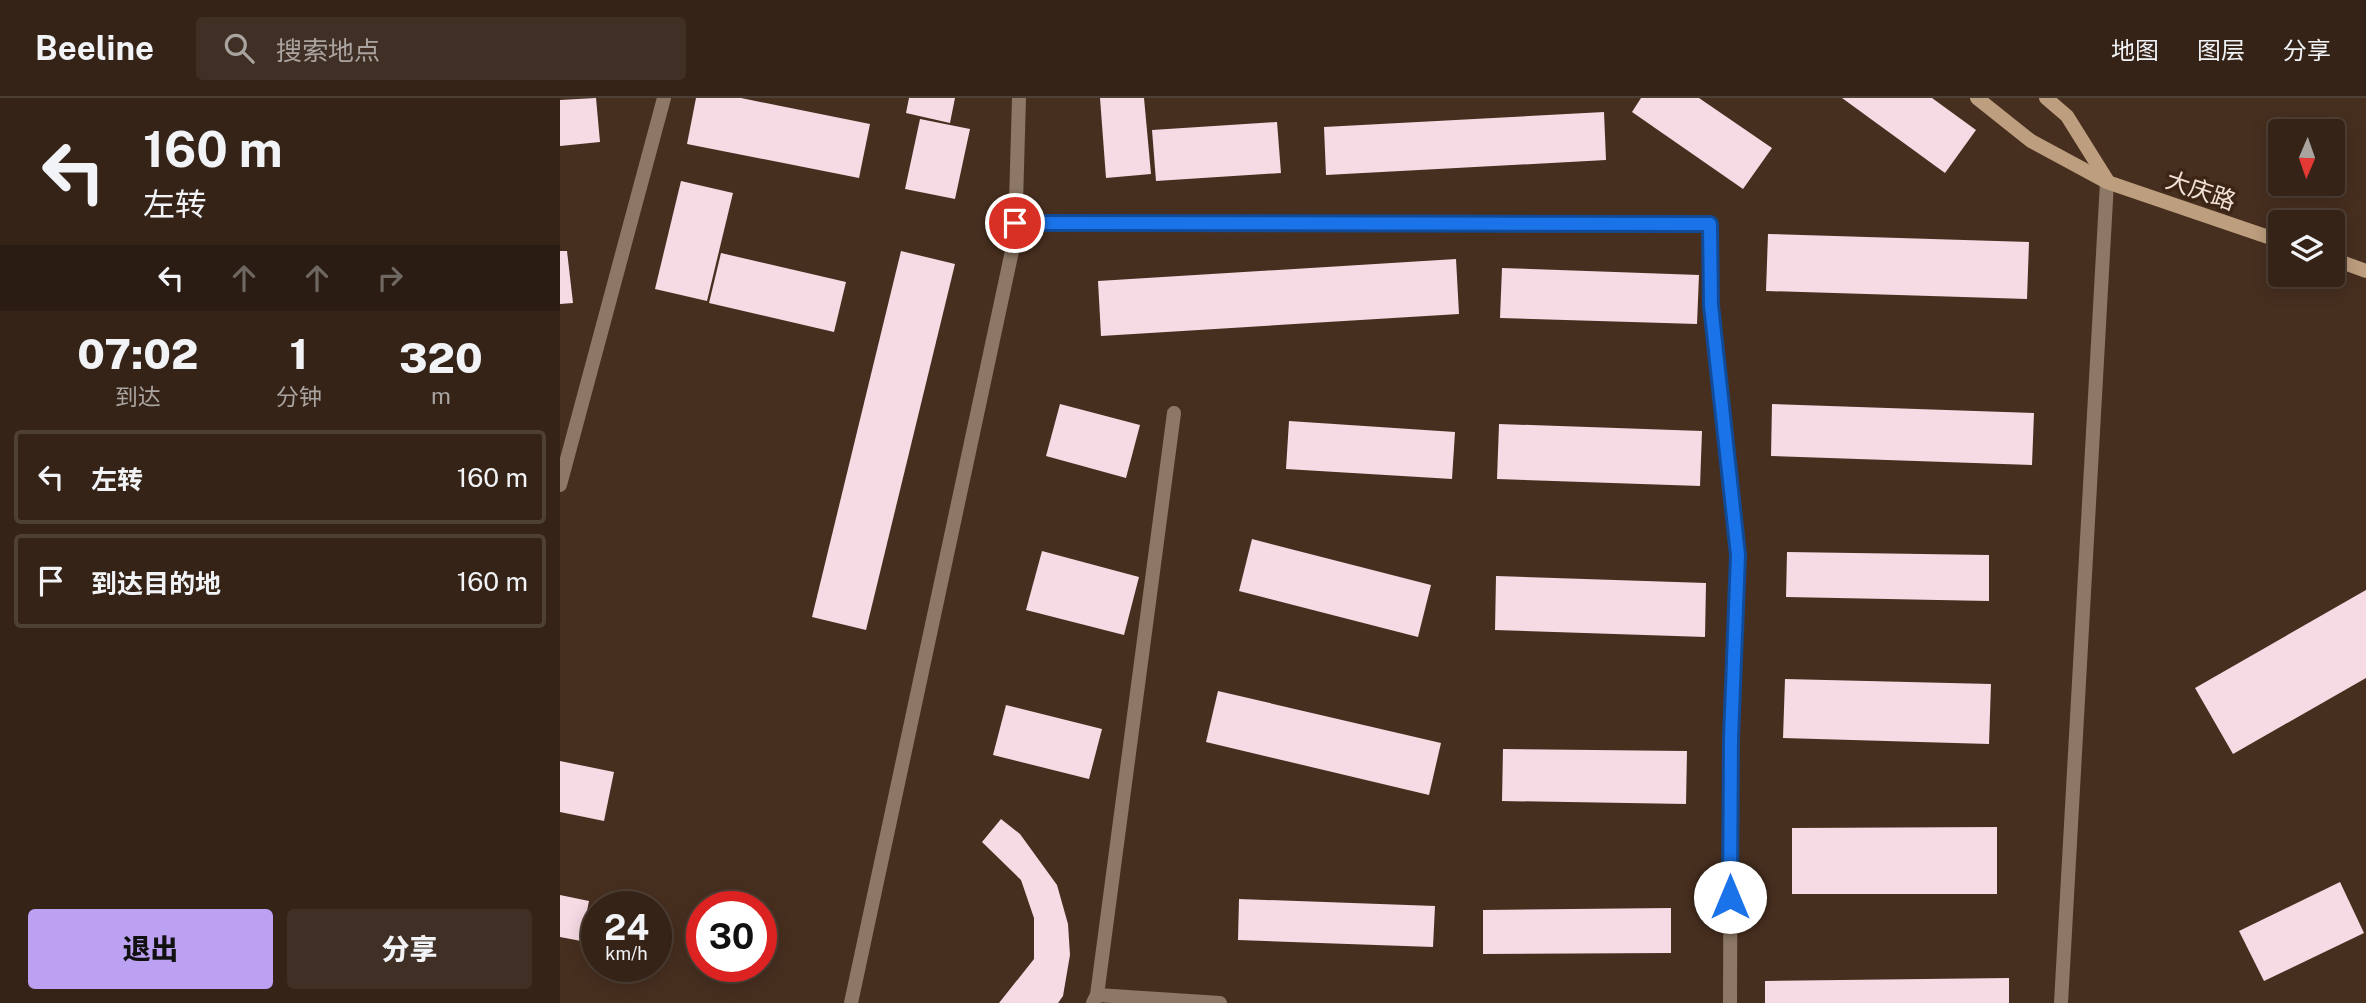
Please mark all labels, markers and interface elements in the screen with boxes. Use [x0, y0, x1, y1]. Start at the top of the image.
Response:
search box [196, 17, 686, 80]
text: Beeline [35, 29, 154, 67]
icon: search [220, 29, 258, 67]
text: 搜索地点 [276, 35, 380, 66]
text: 地图 [2111, 36, 2159, 64]
text: 图层 [2197, 36, 2245, 64]
text: 分享 [2283, 36, 2331, 64]
north arrow [2268, 119, 2345, 196]
map controls [2268, 119, 2345, 287]
text: 160 m [143, 120, 283, 178]
icon: left [28, 126, 119, 217]
street label: 大庆路 [2162, 165, 2240, 215]
text: 左转 [143, 186, 207, 223]
pin [985, 193, 1045, 253]
icon: arrive [996, 204, 1034, 242]
button: layers [2268, 210, 2345, 287]
icon: left [152, 259, 190, 297]
icon: ahead [225, 259, 263, 297]
icon: ahead [298, 259, 336, 297]
icon: right [371, 259, 409, 297]
text: 07:02 [77, 329, 198, 378]
text: 1 [290, 329, 308, 378]
text: 320 [399, 333, 483, 382]
text: m [431, 382, 451, 409]
text: 到达 [115, 383, 161, 410]
text: 分钟 [276, 383, 322, 410]
icon: left [32, 458, 70, 496]
text: 160 m [457, 462, 528, 493]
text: 左转 [91, 464, 143, 495]
icon: arrive [32, 562, 70, 600]
text: 160 m [457, 566, 528, 597]
text: 到达目的地 [91, 568, 221, 599]
position arrow [1693, 860, 1767, 934]
speed limit sign: 30 [686, 891, 777, 982]
text: 24 [604, 907, 649, 948]
button: 退出 [28, 909, 273, 989]
button: 分享 [287, 909, 532, 989]
text: km/h [605, 943, 648, 964]

